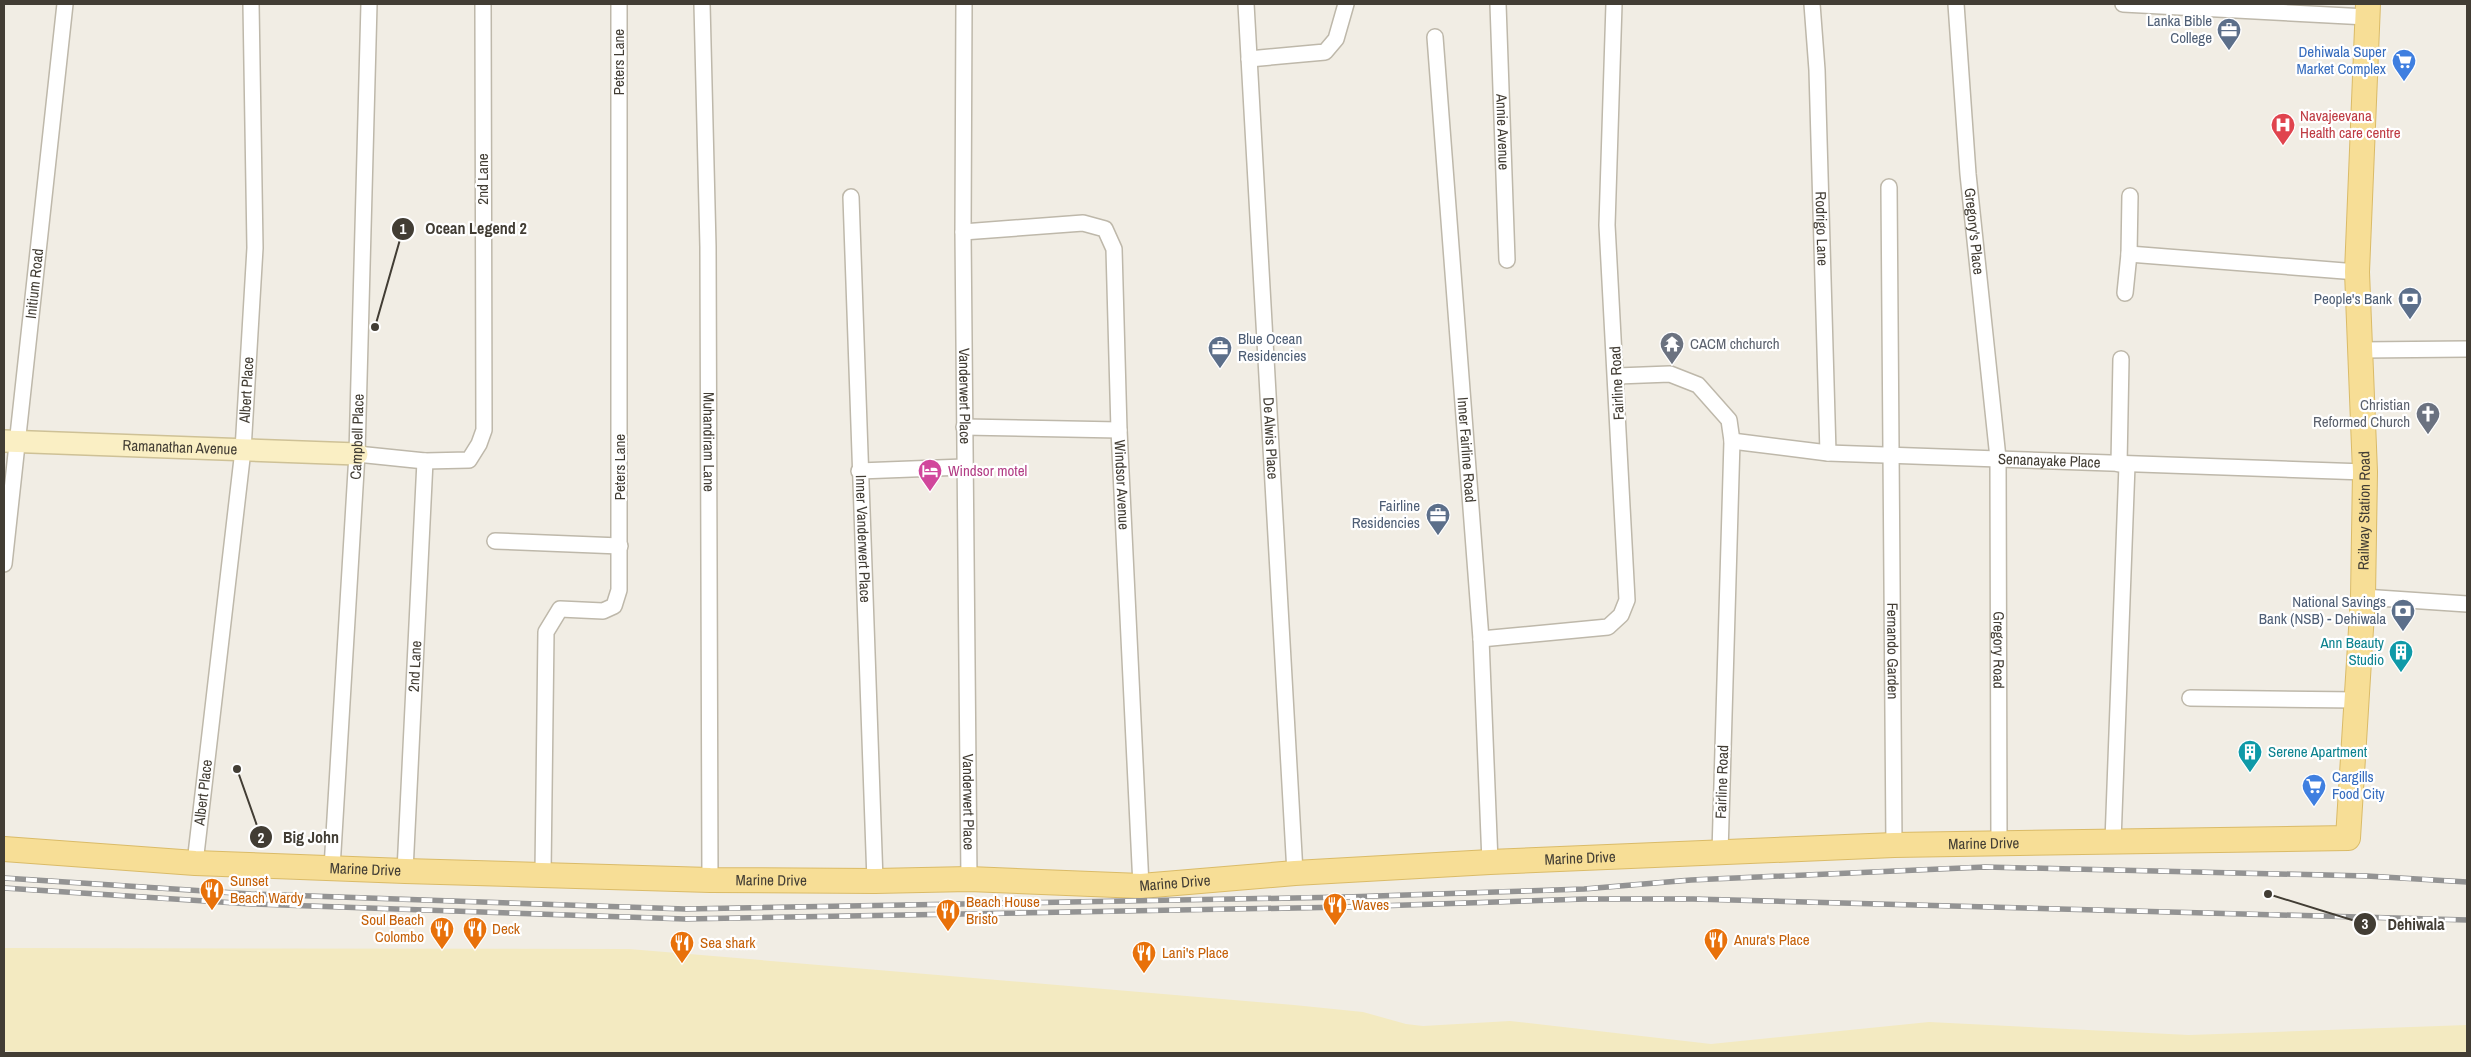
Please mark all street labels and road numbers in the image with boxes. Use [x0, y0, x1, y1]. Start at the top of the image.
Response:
street label: Peters Lane [608, 29, 629, 95]
street label: Annie Avenue [1491, 92, 1515, 171]
street label: 2nd Lane [472, 153, 493, 205]
street label: Gregory's Place [1960, 187, 1990, 276]
street label: Rodrigo Lane [1810, 191, 1834, 266]
street label: Initium Road [20, 247, 48, 320]
street label: Fairline Road [1604, 346, 1629, 420]
street label: Vanderwert Place [954, 348, 976, 444]
street label: Albert Place [234, 356, 259, 425]
street label: Muhandiram Lane [698, 392, 720, 492]
street label: Campbell Place [344, 393, 369, 480]
street label: Inner Fairline Road [1453, 396, 1482, 503]
street label: De Alwis Place [1258, 397, 1284, 480]
street label: Ramanathan Avenue [122, 434, 238, 460]
street label: Peters Lane [609, 434, 630, 500]
street label: Windsor Avenue [1109, 439, 1135, 530]
street label: Senanayake Place [1997, 448, 2101, 473]
street label: Railway Station Road [2352, 451, 2375, 570]
street label: Inner Vanderwert Place [851, 475, 876, 603]
street label: Fernando Garden [1882, 603, 1904, 699]
street label: Gregory Road [1988, 611, 2010, 689]
street label: 2nd Lane [403, 640, 426, 692]
street label: Fairline Road [1710, 745, 1733, 819]
street label: Vanderwert Place [958, 754, 980, 850]
street label: Albert Place [188, 758, 217, 828]
street label: Marine Drive [1948, 832, 2020, 854]
street label: Marine Drive [1544, 846, 1616, 870]
street label: Marine Drive [329, 857, 401, 881]
street label: Marine Drive [736, 869, 807, 891]
street label: Marine Drive [1139, 869, 1211, 896]

